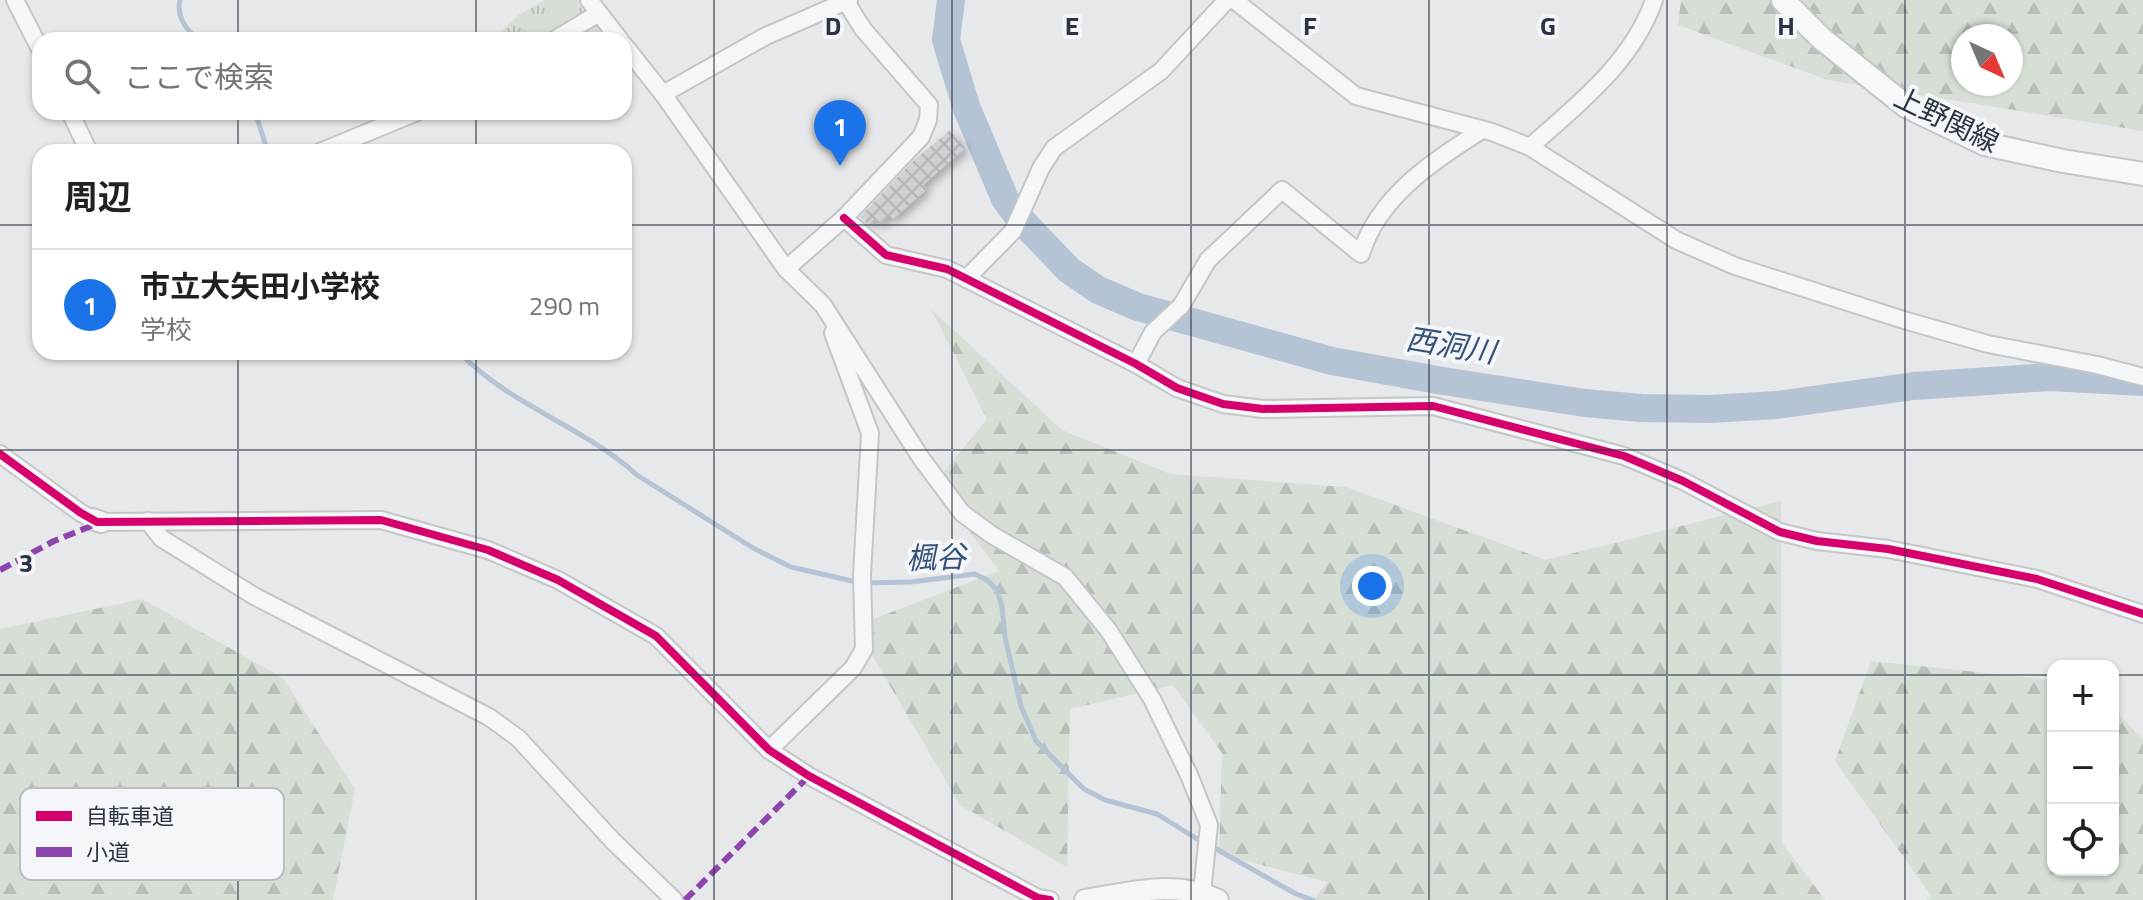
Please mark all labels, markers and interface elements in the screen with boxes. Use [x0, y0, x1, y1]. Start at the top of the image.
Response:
text: D [825, 6, 841, 45]
text: E [1065, 6, 1079, 45]
text: F [1303, 6, 1317, 45]
text: G [1540, 6, 1556, 45]
text: H [1777, 6, 1795, 45]
north arrow [1951, 24, 2023, 96]
search box [32, 32, 632, 120]
icon: search [60, 54, 104, 98]
text: ここで検索 [124, 54, 274, 100]
street label: 上野関線 [1887, 75, 2007, 163]
pin: 1 [814, 100, 866, 166]
text: 周辺 [64, 170, 132, 222]
text: 市立大矢田小学校 [140, 263, 380, 309]
text: 1 [83, 286, 97, 325]
text: 290 m [529, 286, 600, 325]
text: 学校 [140, 310, 192, 349]
water label: 西洞川 [1403, 315, 1502, 375]
water label: 楓谷 [905, 533, 970, 581]
text: 3 [19, 543, 33, 582]
your location [1352, 566, 1392, 606]
map controls [2047, 660, 2119, 876]
button: + [2047, 660, 2119, 732]
button: − [2047, 732, 2119, 804]
legend [20, 788, 284, 880]
text: 自転車道 [86, 799, 174, 833]
button: locate [2047, 804, 2119, 876]
text: 小道 [86, 835, 130, 869]

